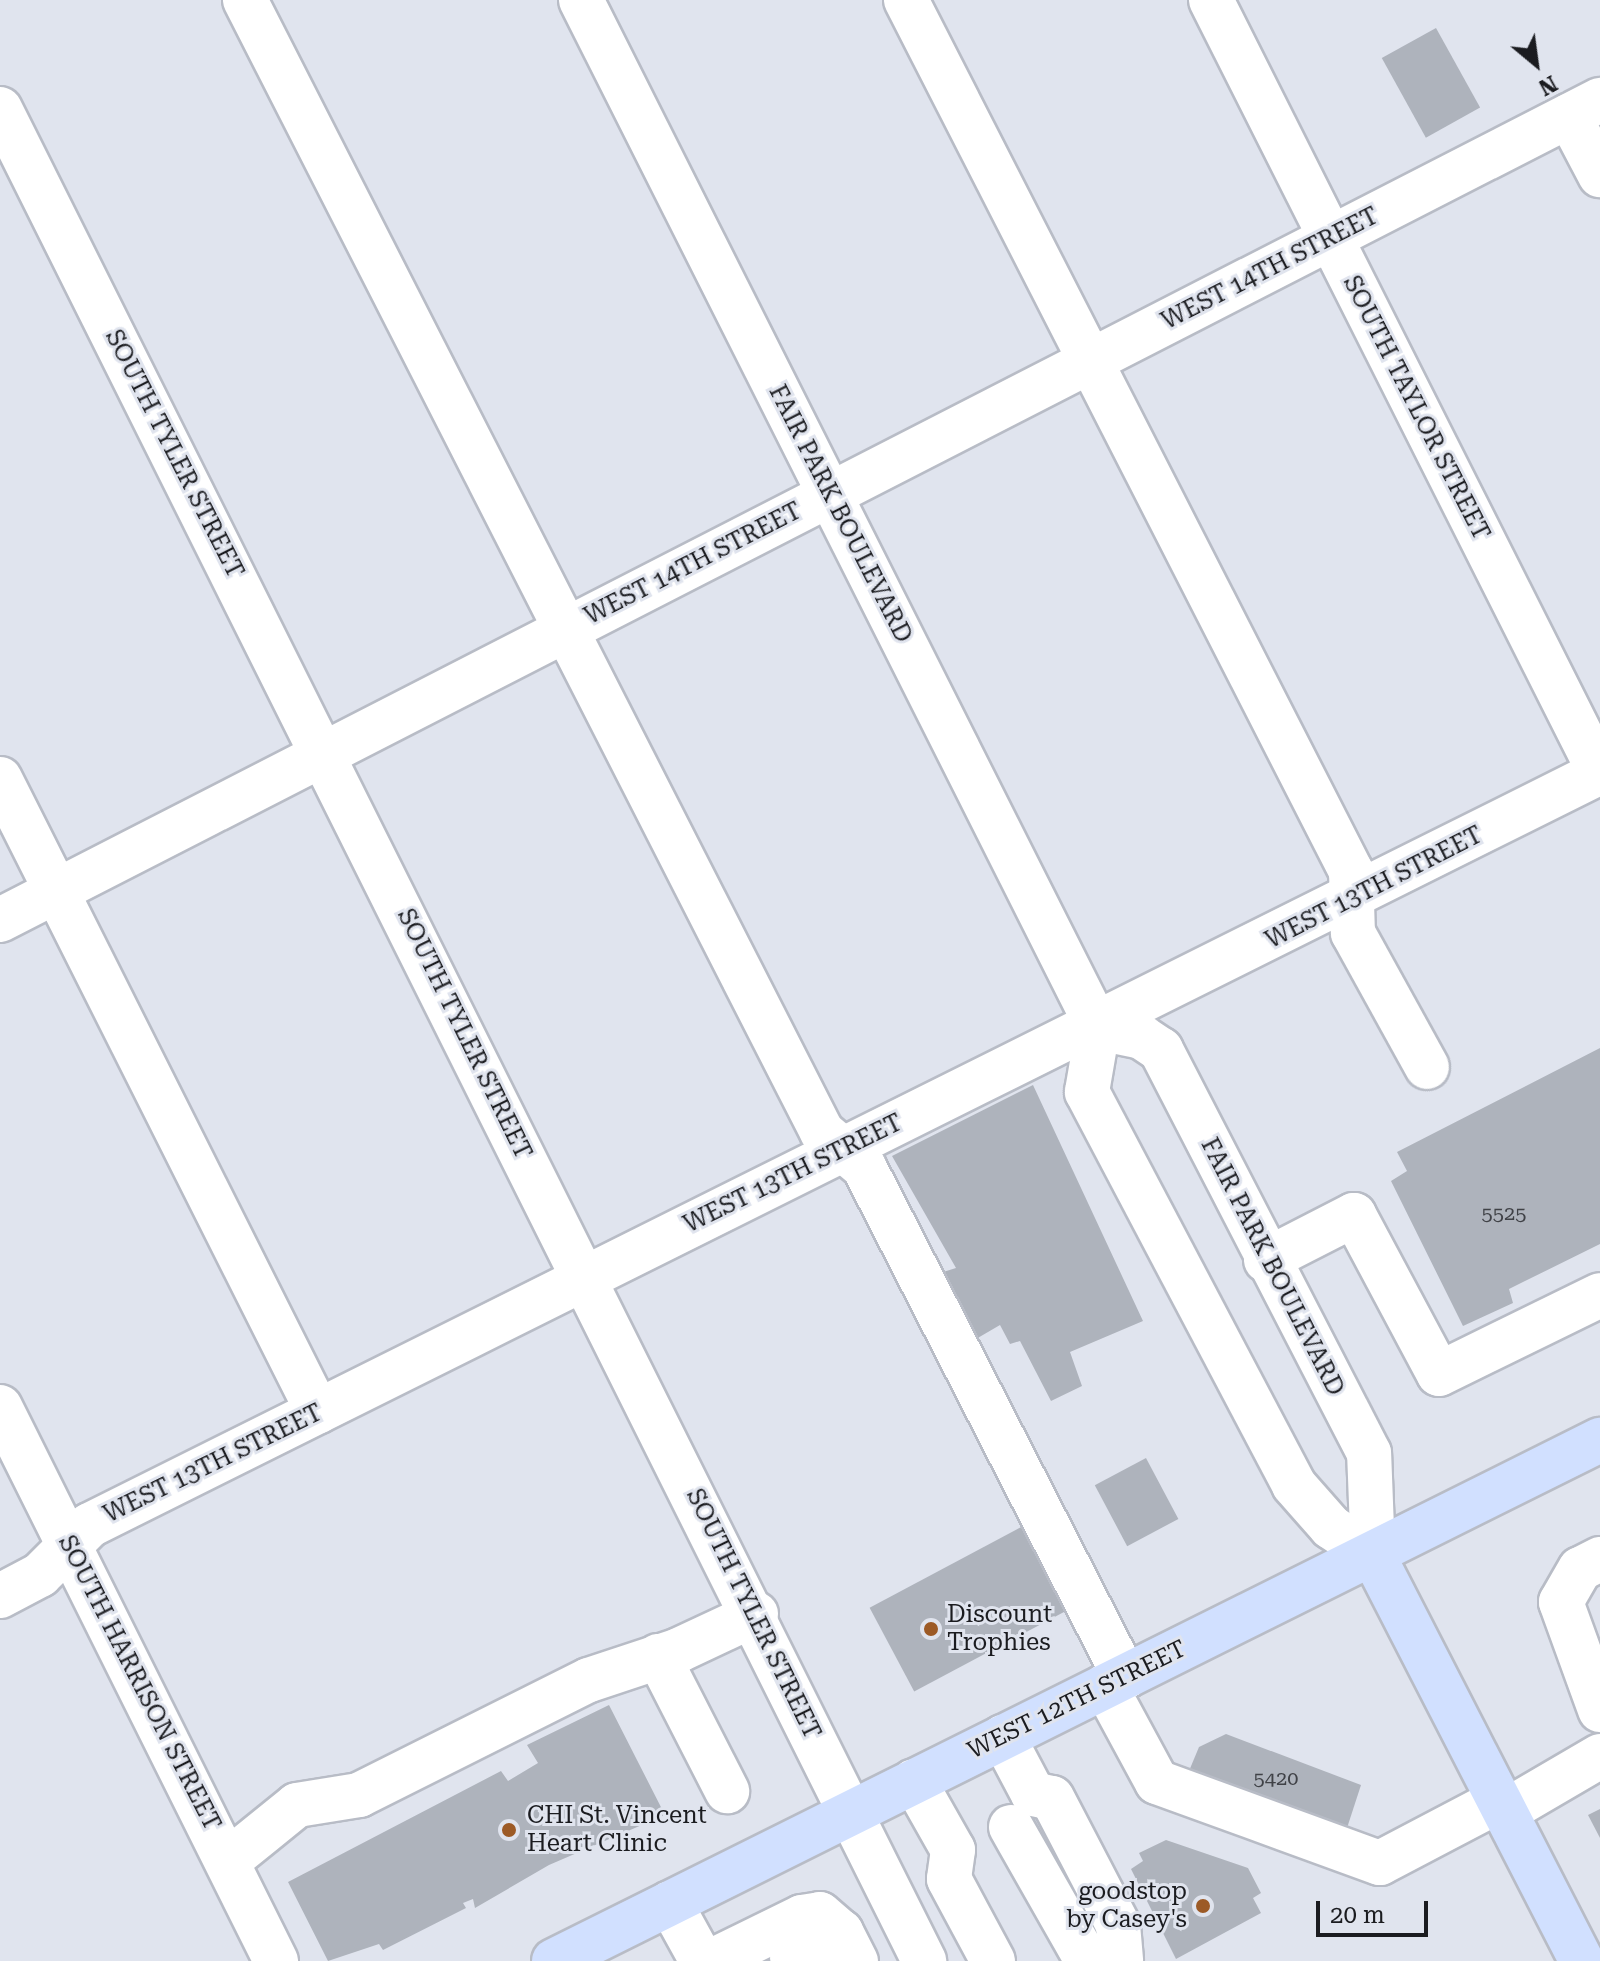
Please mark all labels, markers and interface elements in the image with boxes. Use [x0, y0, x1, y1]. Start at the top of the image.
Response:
north arrow [1496, 24, 1576, 104]
text: N [1534, 70, 1561, 100]
street label: WEST 14TH STREET [1157, 202, 1383, 336]
street label: SOUTH TAYLOR STREET [1337, 271, 1495, 545]
street label: SOUTH TYLER STREET [99, 325, 249, 583]
street label: FAIR PARK BOULEVARD [762, 380, 918, 648]
street label: WEST 14TH STREET [580, 497, 806, 631]
street label: WEST 13TH STREET [1261, 821, 1487, 955]
street label: SOUTH TYLER STREET [391, 904, 537, 1164]
street label: WEST 13TH STREET [679, 1109, 907, 1239]
street label: FAIR PARK BOULEVARD [1194, 1133, 1350, 1401]
house number: 5525 [1482, 1201, 1526, 1225]
street label: WEST 13TH STREET [99, 1399, 327, 1529]
street label: SOUTH TYLER STREET [680, 1484, 826, 1744]
street label: SOUTH HARRISON STREET [52, 1531, 226, 1835]
place label: Discount Trophies [947, 1601, 1052, 1657]
marker: Discount Trophies [922, 1620, 940, 1638]
street label: WEST 12TH STREET [963, 1635, 1191, 1765]
house number: 5420 [1254, 1766, 1298, 1790]
place label: CHI St. Vincent Heart Clinic [527, 1802, 707, 1858]
marker: CHI St. Vincent Heart Clinic [498, 1819, 520, 1841]
place label: goodstop by Casey's [1066, 1878, 1187, 1934]
scale bar [1320, 1885, 1432, 1935]
marker: goodstop by Casey's [1194, 1897, 1212, 1915]
text: 20 m [1330, 1901, 1385, 1929]

